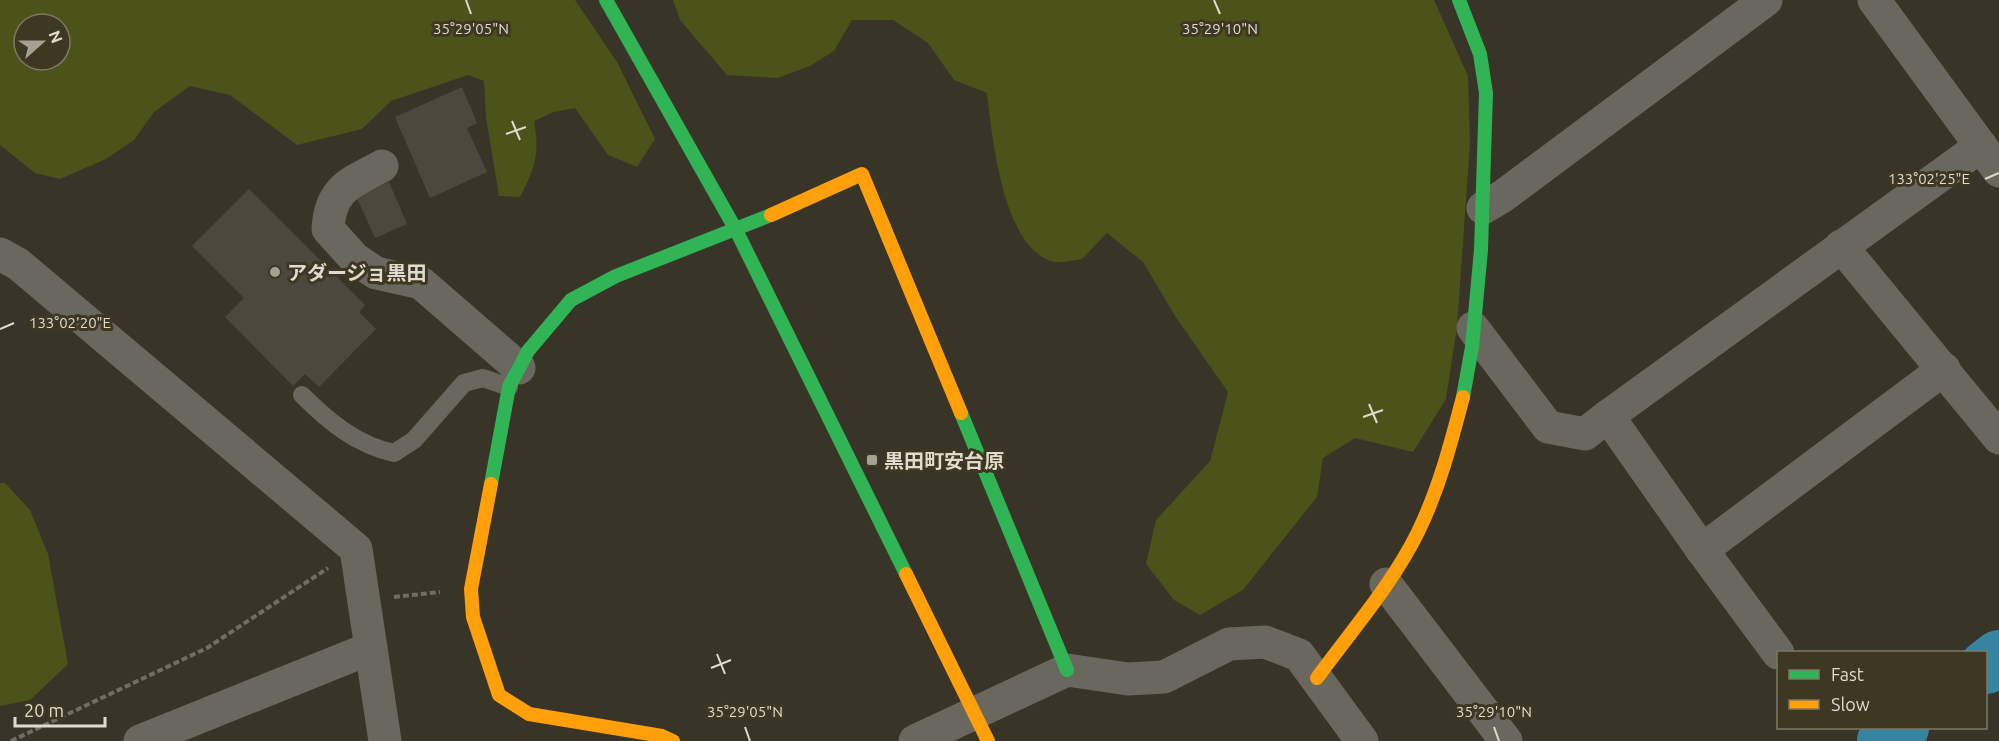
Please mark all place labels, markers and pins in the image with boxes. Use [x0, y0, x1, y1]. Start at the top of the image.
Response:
place label: アダージョ黒田 [287, 261, 427, 284]
marker: アダージョ黒田 [268, 265, 282, 279]
place label: 黒田町安台原 [884, 449, 1004, 472]
marker: 黒田町安台原 [865, 453, 879, 467]

